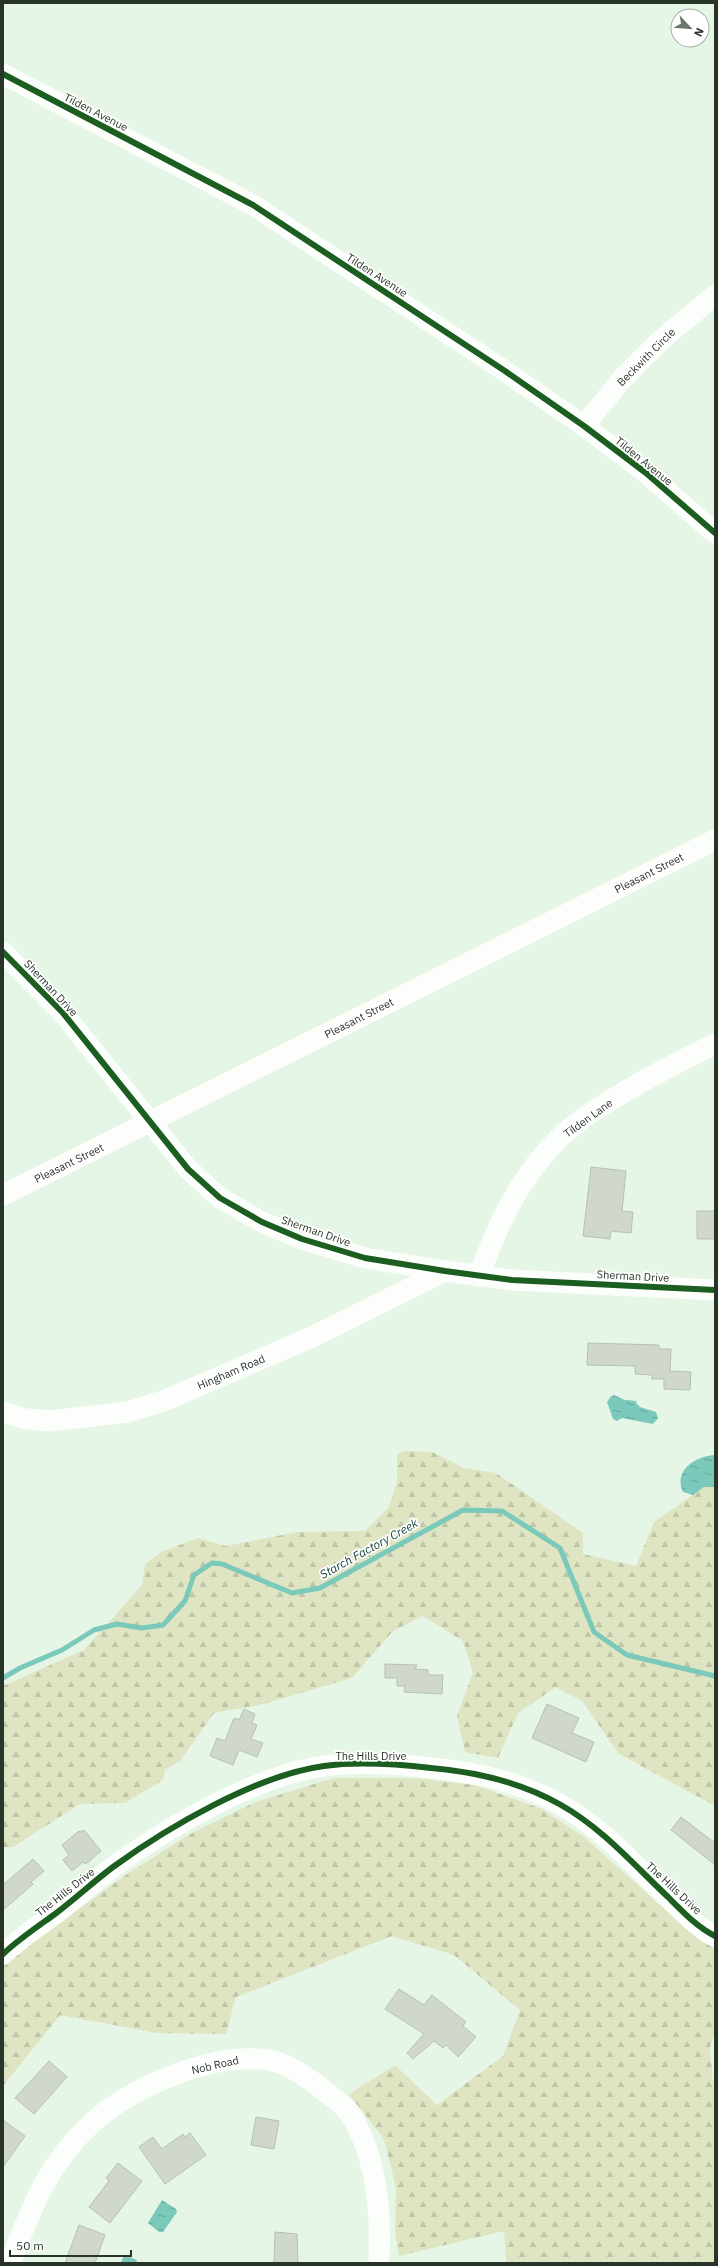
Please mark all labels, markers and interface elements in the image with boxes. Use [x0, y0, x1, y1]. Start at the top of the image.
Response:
north arrow [670, 8, 710, 48]
text: N [691, 26, 707, 39]
street label: Tilden Avenue [62, 90, 130, 134]
street label: Tilden Avenue [344, 250, 410, 300]
street label: Beckwith Circle [614, 325, 678, 389]
street label: Tilden Avenue [612, 434, 676, 488]
street label: Pleasant Street [612, 850, 686, 896]
street label: Sherman Drive [21, 957, 81, 1019]
street label: Pleasant Street [322, 995, 396, 1041]
street label: Tilden Lane [561, 1096, 615, 1140]
street label: Pleasant Street [32, 1140, 106, 1186]
street label: Sherman Drive [279, 1213, 353, 1249]
street label: Sherman Drive [596, 1267, 670, 1285]
street label: Hingham Road [195, 1351, 267, 1393]
water label: Starch Factory Creek [317, 1515, 421, 1582]
street label: The Hills Drive [335, 1749, 407, 1763]
street label: The Hills Drive [643, 1859, 705, 1917]
street label: The Hills Drive [33, 1865, 97, 1919]
street label: Nob Road [190, 2053, 240, 2077]
scale bar [10, 2232, 131, 2258]
text: 50 m [16, 2238, 44, 2253]

